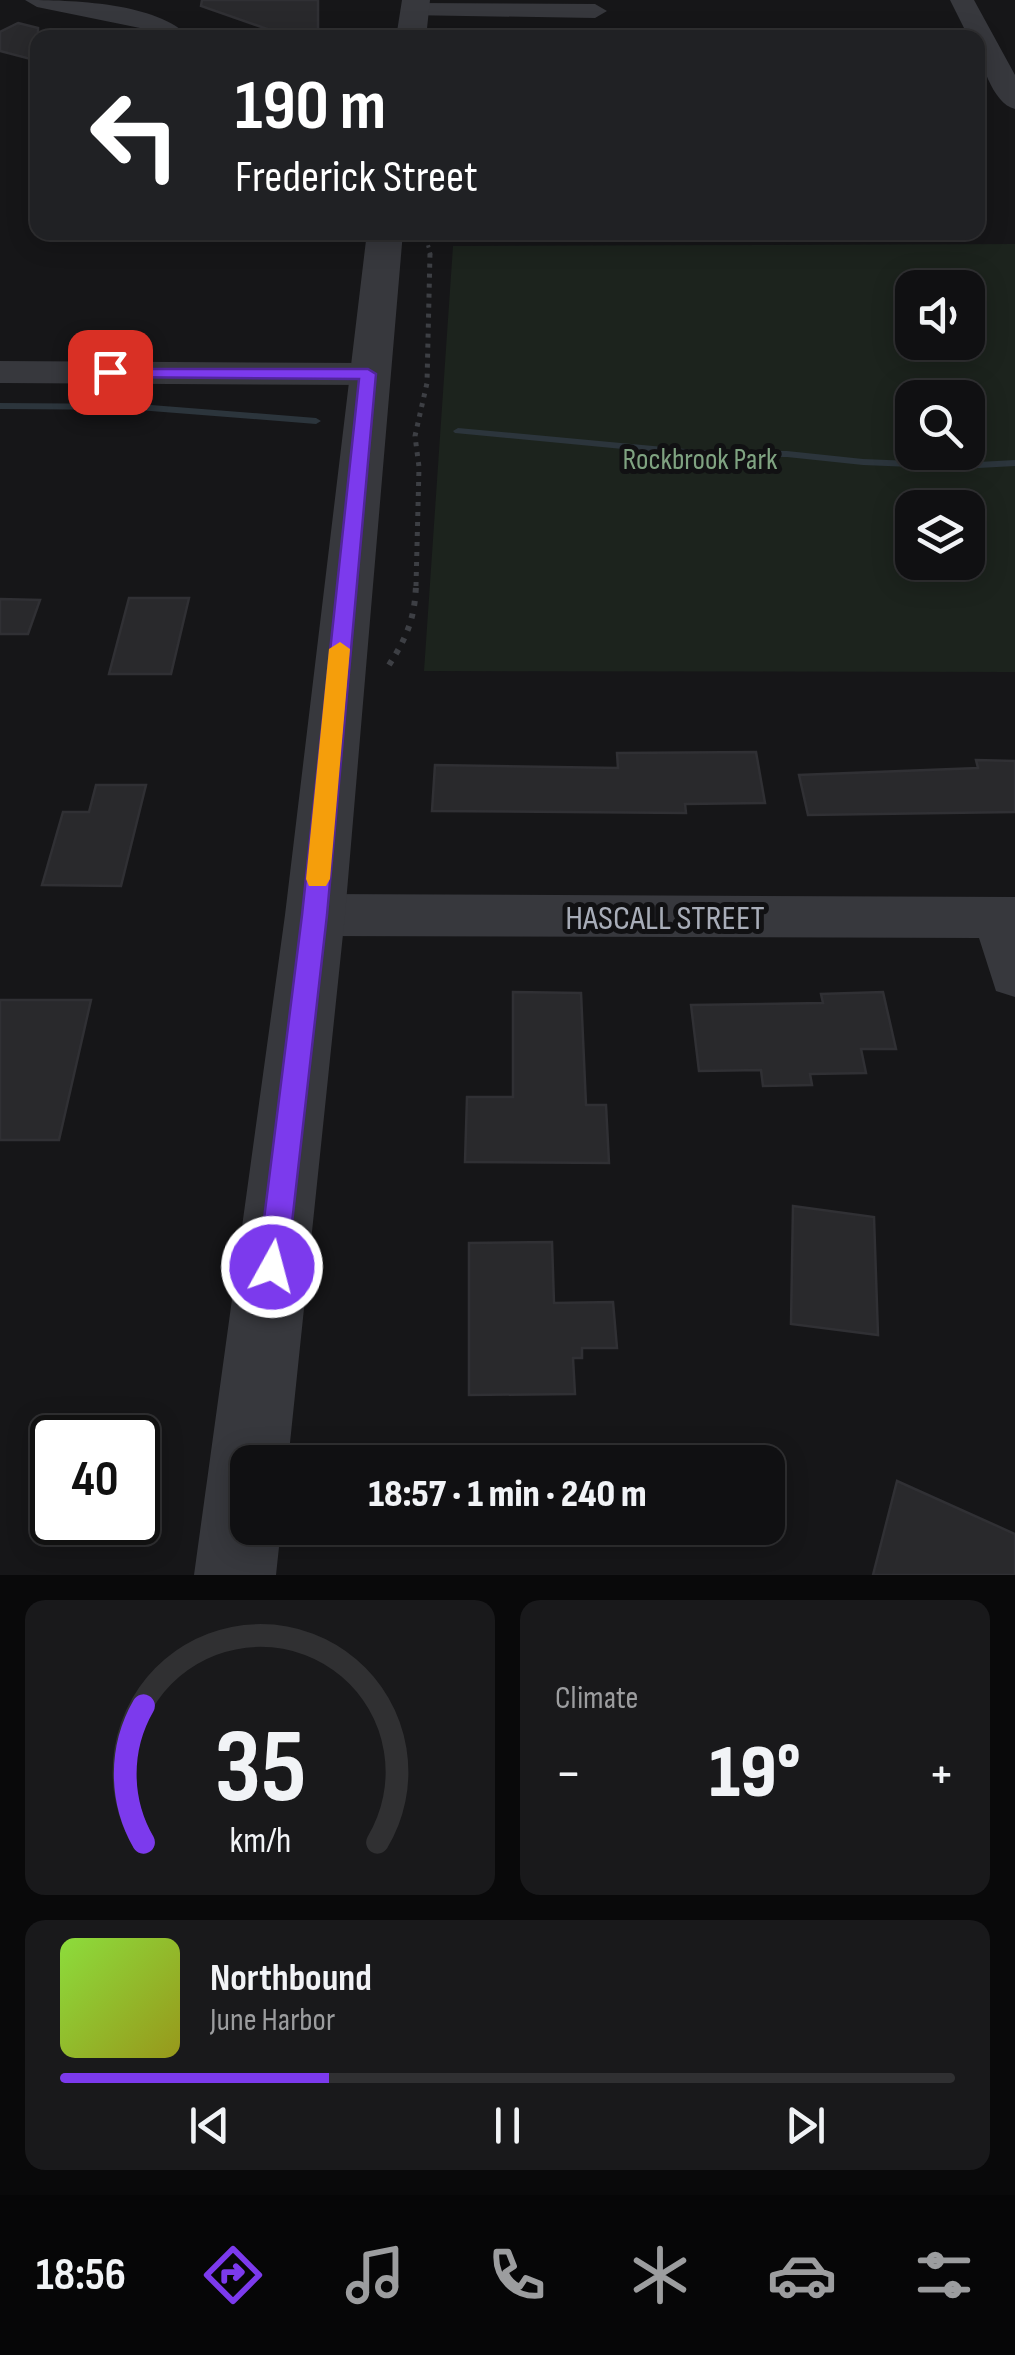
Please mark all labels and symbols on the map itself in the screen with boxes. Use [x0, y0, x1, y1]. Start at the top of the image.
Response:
pin [68, 330, 153, 415]
park label: Rockbrook Park [622, 442, 778, 478]
street label: HASCALL STREET [565, 897, 765, 940]
position arrow [220, 1215, 324, 1319]
speed limit sign: 40 [30, 1415, 160, 1545]

